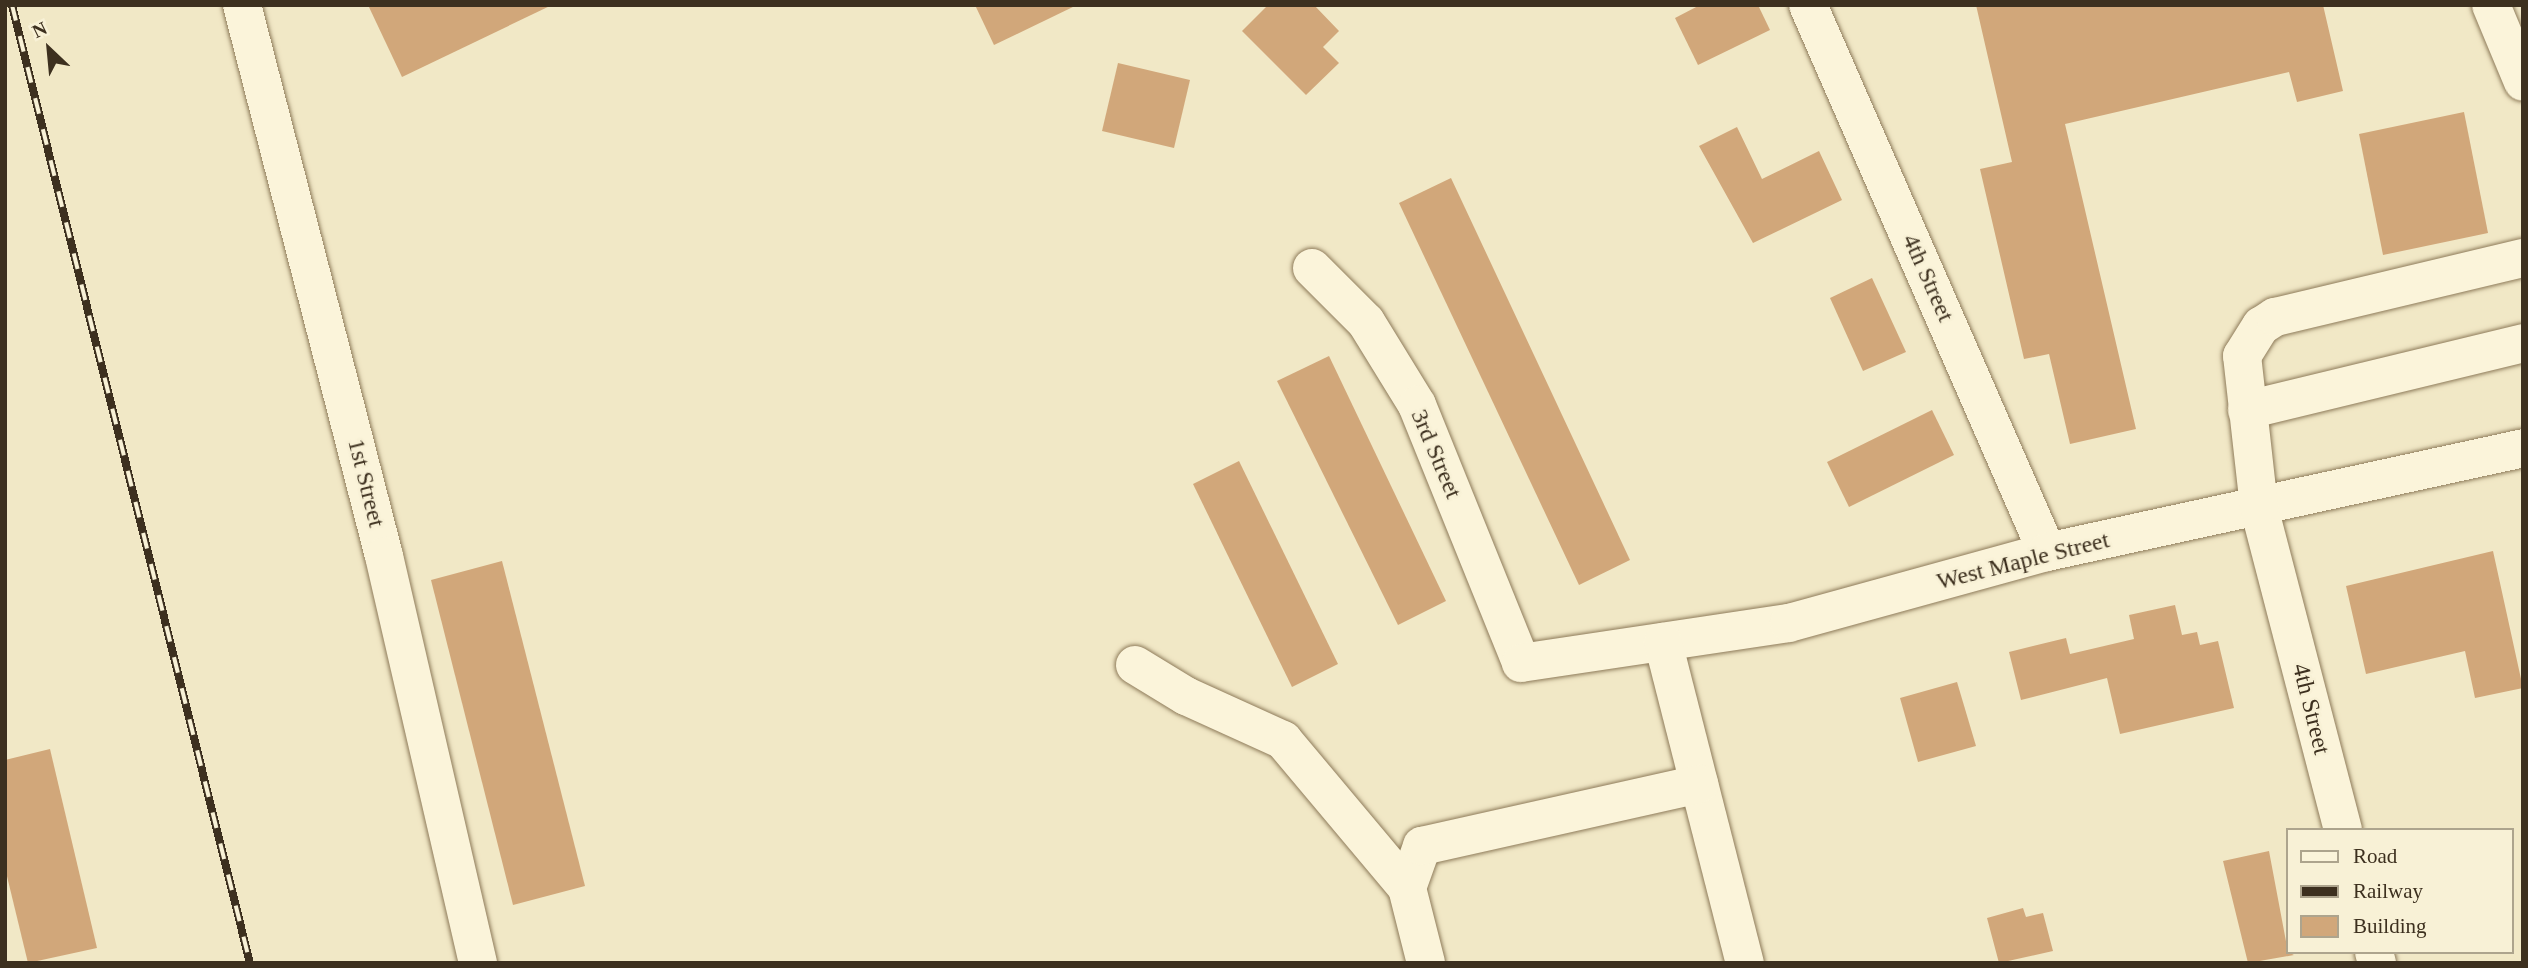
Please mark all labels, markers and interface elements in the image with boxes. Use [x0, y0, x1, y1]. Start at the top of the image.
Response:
north arrow [14, 14, 84, 84]
text: N [29, 17, 50, 42]
street label: 4th Street [1896, 230, 1960, 326]
street label: 3rd Street [1404, 405, 1468, 503]
street label: 1st Street [341, 436, 391, 530]
street label: West Maple Street [1934, 526, 2112, 596]
street label: 4th Street [2286, 661, 2336, 757]
legend [2286, 828, 2514, 954]
text: Road [2353, 844, 2397, 868]
text: Railway [2353, 879, 2423, 903]
text: Building [2353, 914, 2427, 938]

